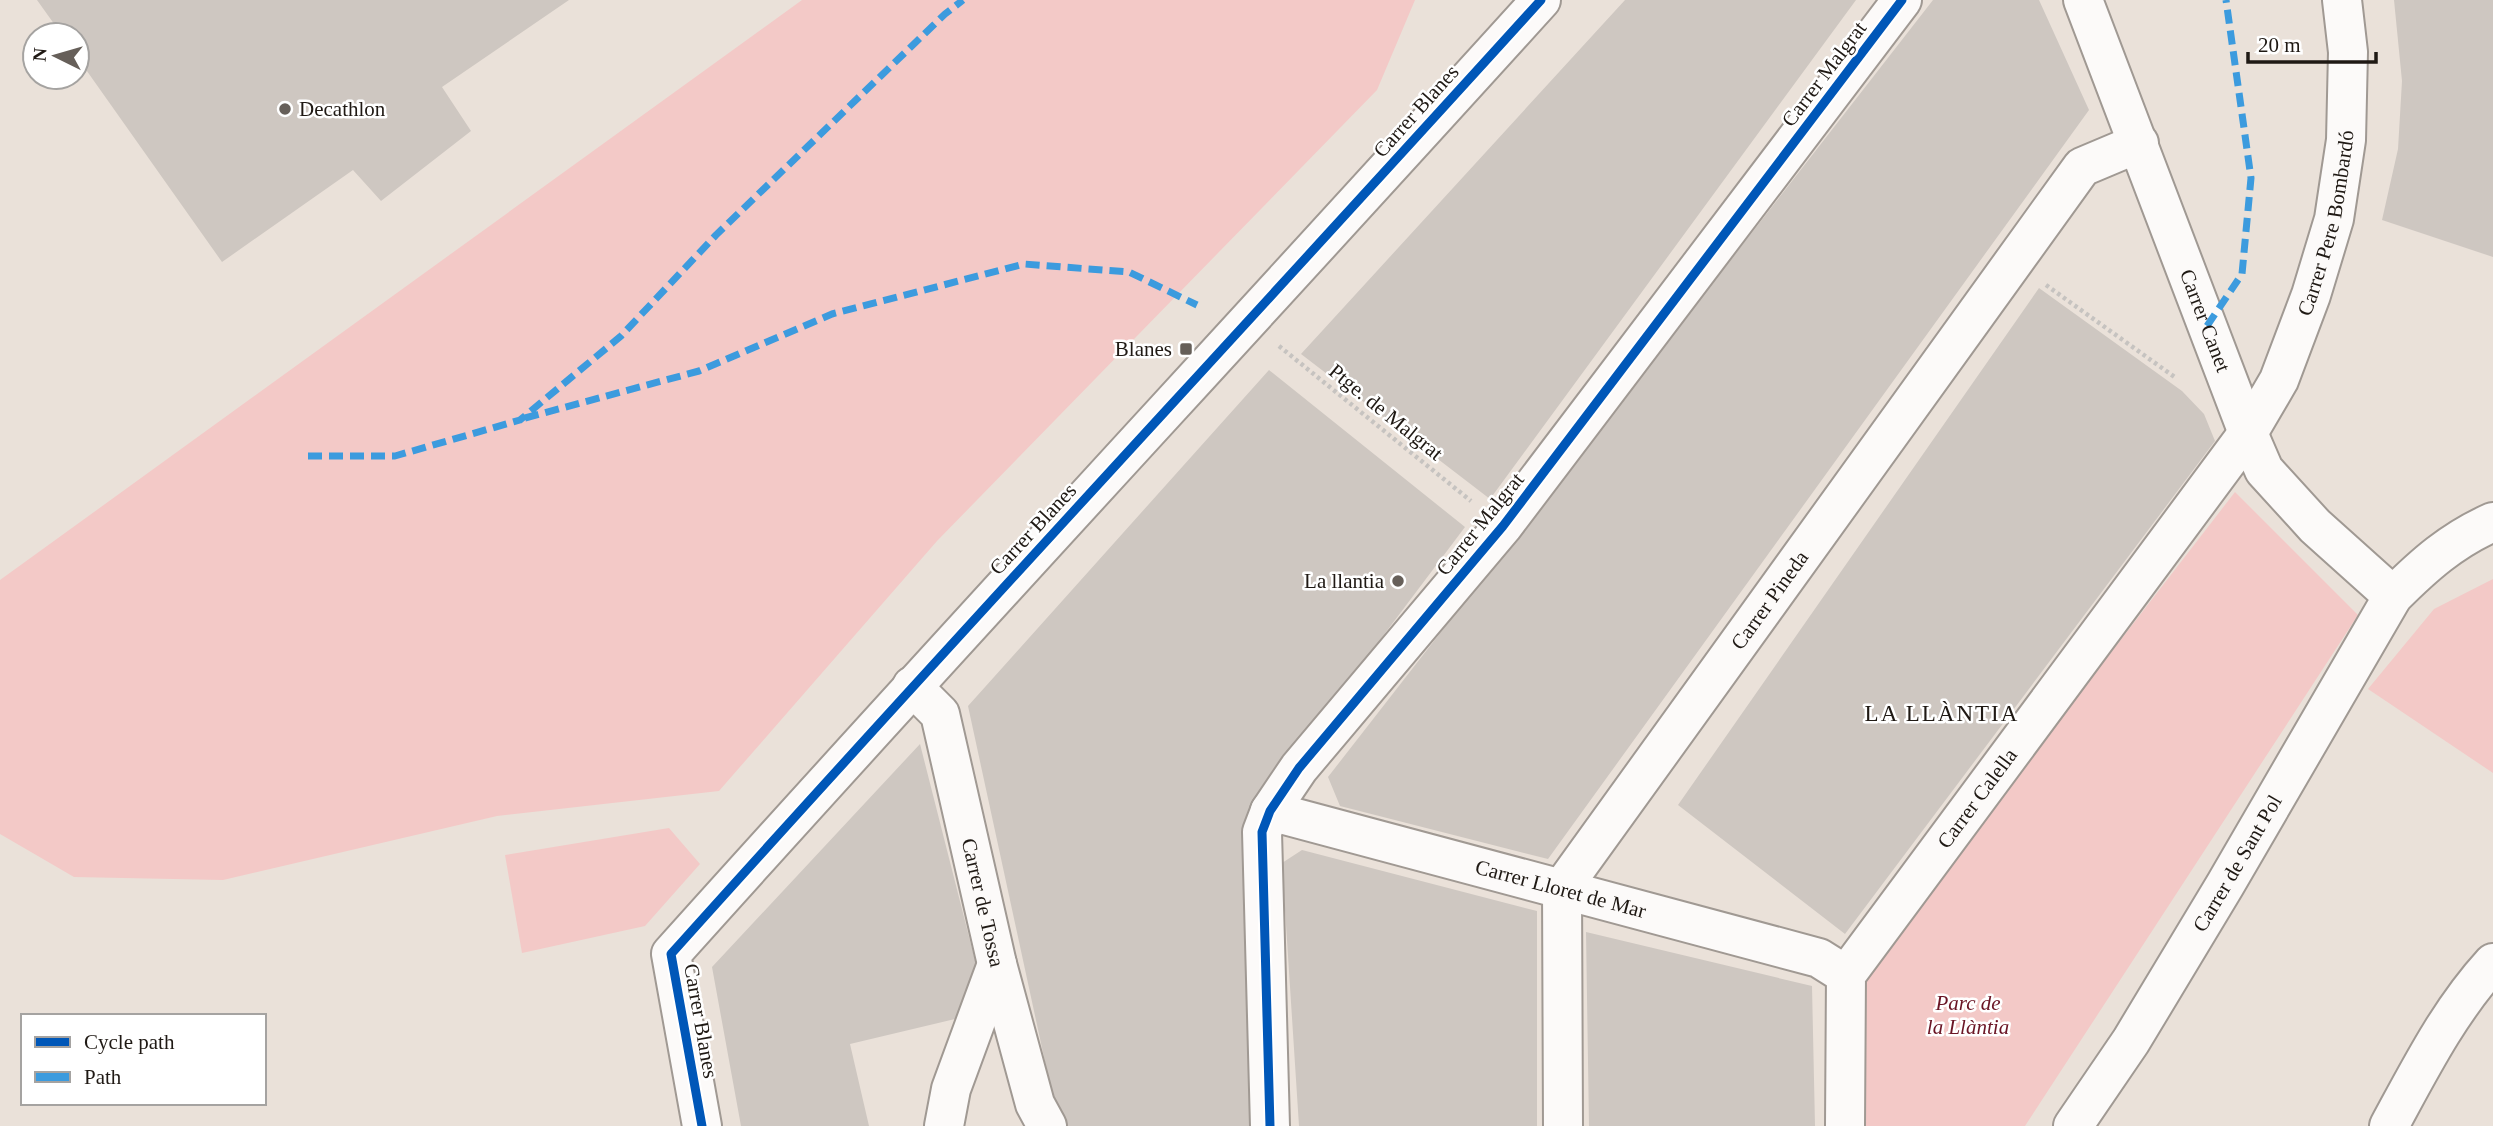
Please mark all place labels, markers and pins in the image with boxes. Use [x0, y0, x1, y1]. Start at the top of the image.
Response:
place label: Decathlon [299, 97, 386, 121]
marker: Decathlon [277, 101, 293, 117]
place label: Blanes [1115, 337, 1172, 361]
marker: Blanes [1178, 341, 1194, 357]
place label: La llantia [1304, 569, 1385, 593]
marker: La llantia [1390, 573, 1406, 589]

